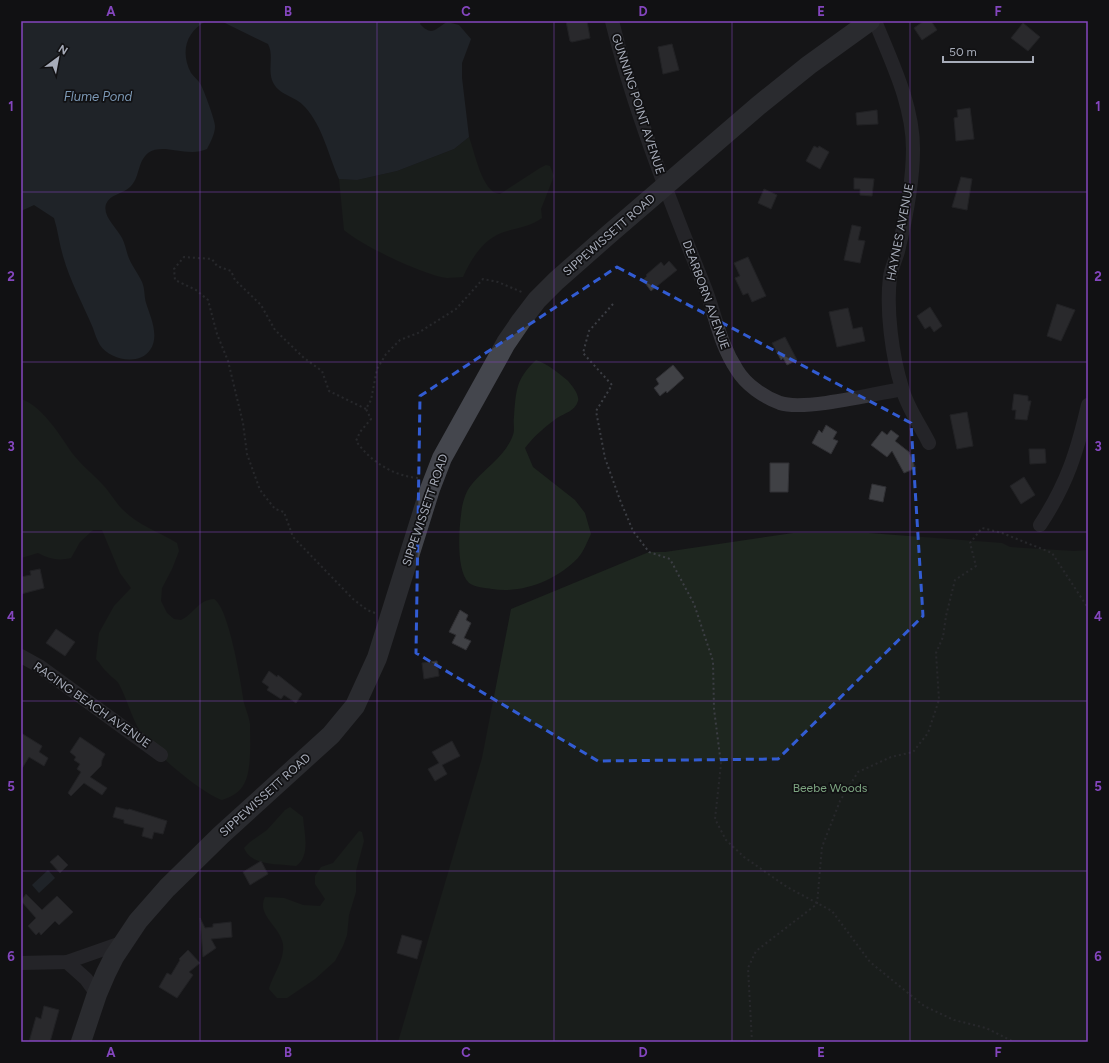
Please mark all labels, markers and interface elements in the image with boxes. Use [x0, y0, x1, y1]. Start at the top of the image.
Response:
text: A [106, 4, 116, 19]
text: B [284, 4, 292, 19]
text: C [461, 4, 471, 19]
text: D [638, 4, 648, 19]
text: E [817, 4, 825, 19]
text: F [994, 4, 1002, 19]
street label: GUNNING POINT AVENUE [609, 32, 667, 176]
north arrow [38, 38, 78, 78]
scale bar [943, 38, 1033, 64]
text: N [56, 42, 70, 58]
text: 50 m [949, 45, 977, 59]
water label: Flume Pond [64, 89, 133, 104]
text: 1 [8, 99, 14, 114]
text: 1 [1095, 99, 1101, 114]
street label: HAYNES AVENUE [884, 182, 916, 282]
street label: SIPPEWISSETT ROAD [560, 191, 658, 279]
street label: DEARBORN AVENUE [680, 238, 732, 352]
text: 2 [7, 269, 15, 284]
text: 2 [1094, 269, 1102, 284]
text: 3 [7, 439, 15, 454]
text: 3 [1094, 439, 1102, 454]
street label: SIPPEWISSETT ROAD [399, 452, 451, 568]
text: 4 [7, 609, 15, 624]
text: 4 [1094, 609, 1102, 624]
street label: RACING BEACH AVENUE [31, 659, 153, 751]
street label: SIPPEWISSETT ROAD [217, 750, 313, 840]
text: 5 [7, 779, 15, 794]
text: 5 [1094, 779, 1102, 794]
park label: Beebe Woods [793, 781, 868, 795]
text: 6 [7, 949, 15, 964]
text: 6 [1094, 949, 1102, 964]
text: A [106, 1045, 116, 1060]
text: B [284, 1045, 292, 1060]
text: C [461, 1045, 471, 1060]
text: D [638, 1045, 648, 1060]
text: E [817, 1045, 825, 1060]
text: F [994, 1045, 1002, 1060]

